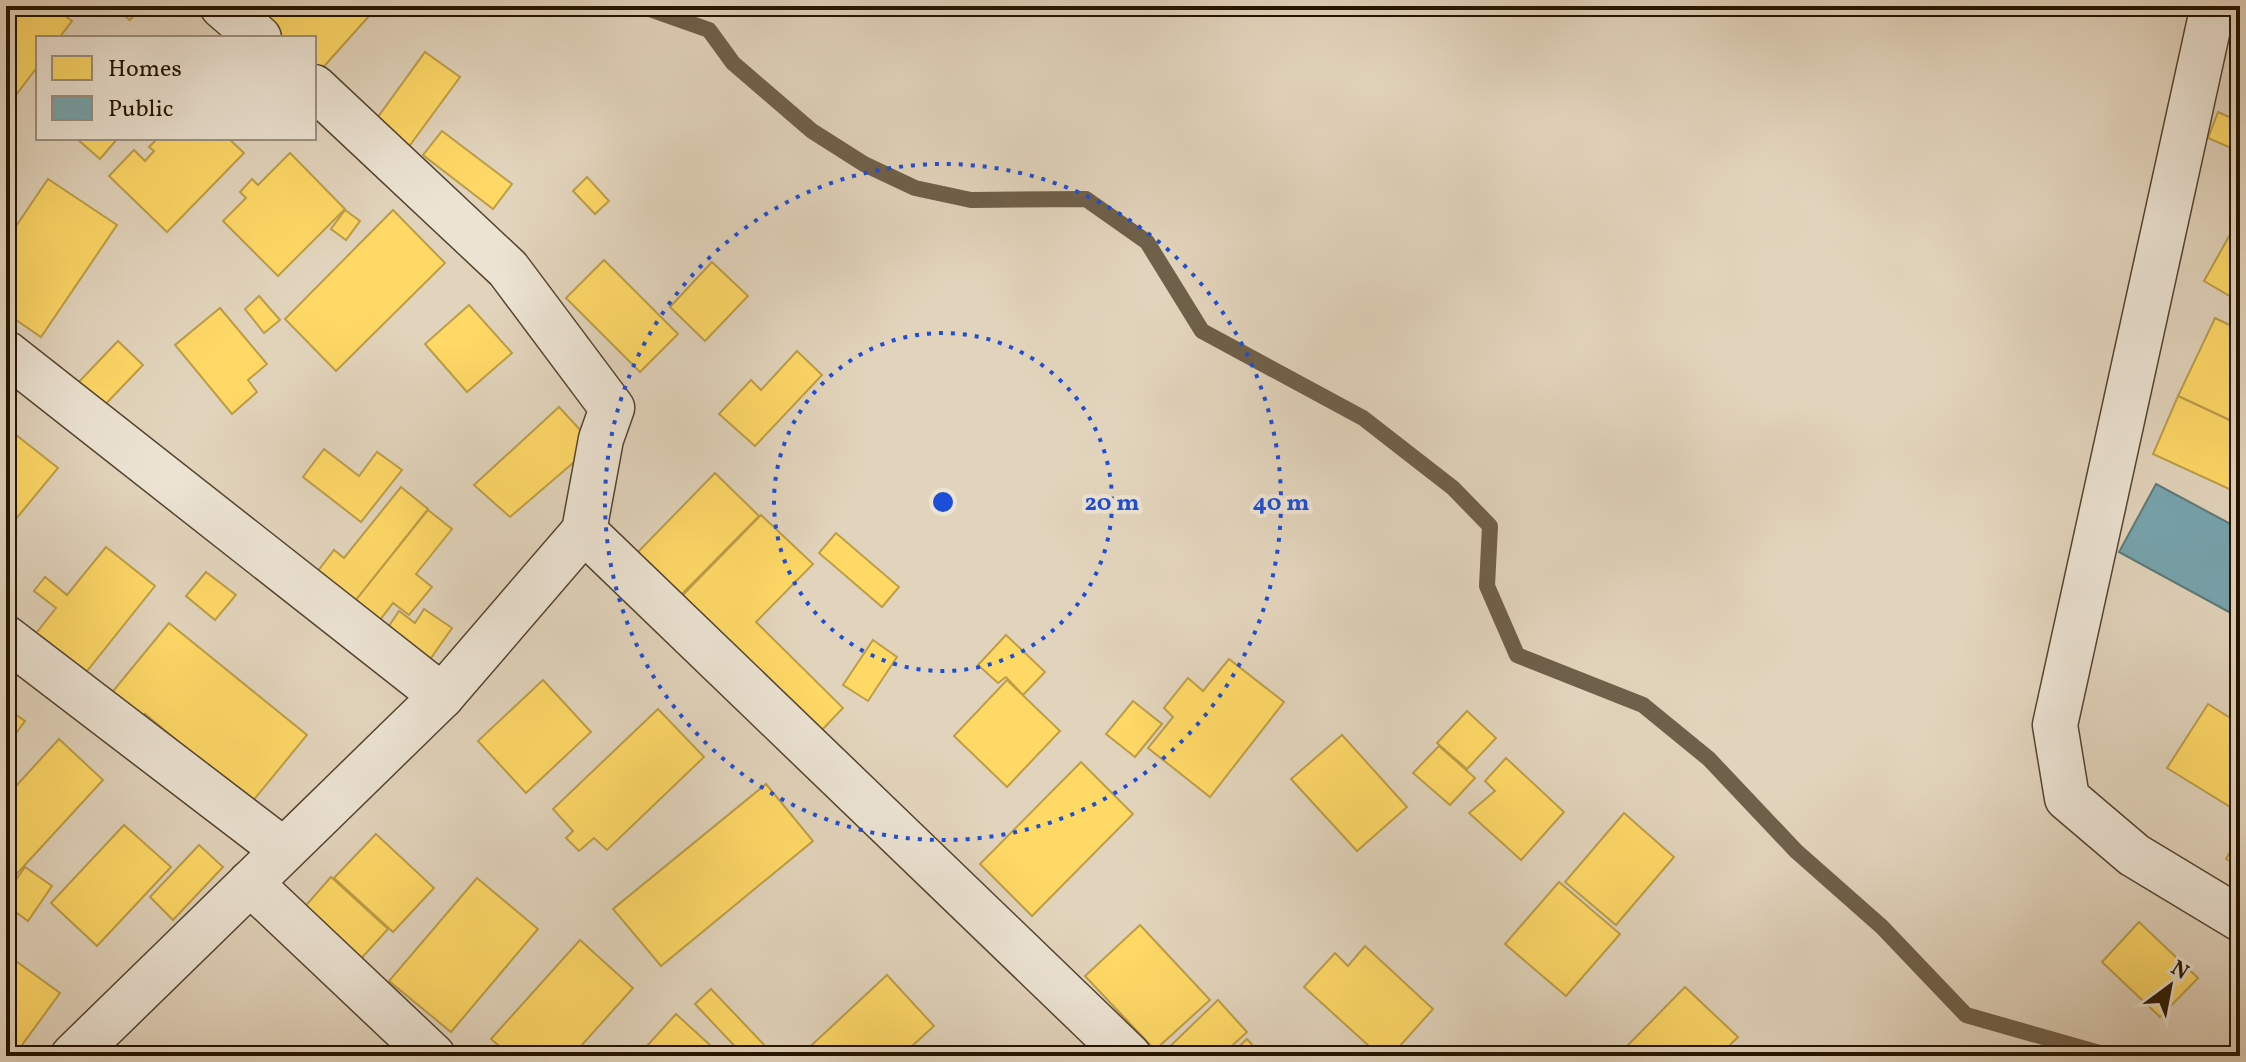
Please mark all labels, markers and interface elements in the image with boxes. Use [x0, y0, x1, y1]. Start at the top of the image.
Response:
legend [36, 36, 316, 140]
text: Homes [108, 53, 182, 87]
text: Public [108, 93, 174, 127]
text: 20 m [1084, 487, 1140, 521]
text: 40 m [1253, 487, 1309, 521]
centre of rings [929, 488, 957, 516]
north arrow [2130, 946, 2210, 1026]
text: N [2164, 954, 2194, 989]

